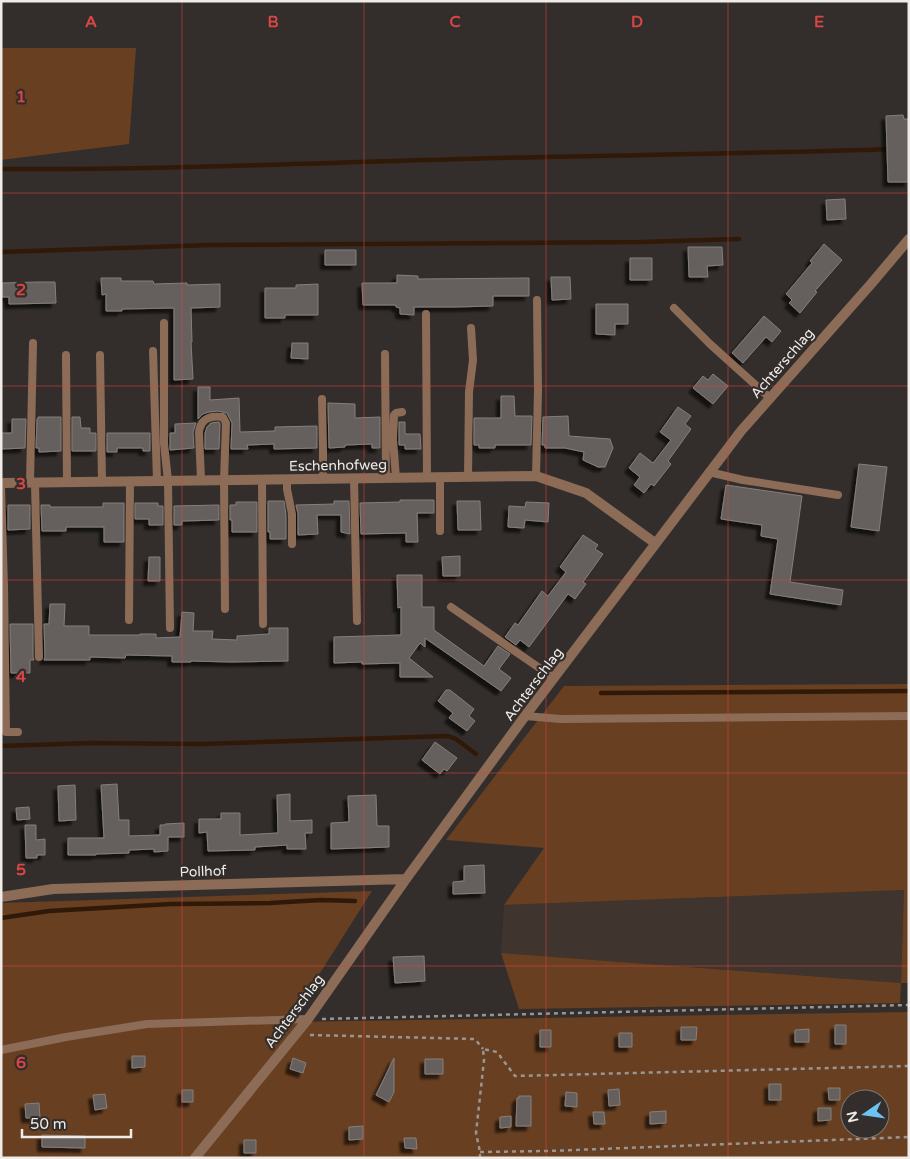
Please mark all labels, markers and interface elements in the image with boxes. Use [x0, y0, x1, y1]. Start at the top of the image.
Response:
text: A [85, 12, 97, 32]
text: B [267, 12, 279, 32]
text: C [449, 12, 461, 32]
text: D [631, 12, 643, 32]
text: E [814, 12, 824, 32]
text: 1 [16, 87, 26, 107]
text: 2 [16, 280, 26, 300]
street label: Achterschlag [747, 325, 818, 402]
street label: Eschenhofweg [289, 456, 387, 475]
text: 3 [16, 474, 26, 494]
street label: Achterschlag [500, 644, 567, 724]
text: 4 [16, 667, 26, 687]
text: 5 [16, 860, 26, 880]
street label: Pollhof [179, 862, 227, 881]
street label: Achterschlag [261, 971, 328, 1051]
text: 6 [16, 1053, 26, 1073]
north arrow [840, 1089, 890, 1139]
scale bar [22, 1106, 131, 1138]
text: N [843, 1109, 862, 1124]
text: 50 m [30, 1115, 67, 1133]

